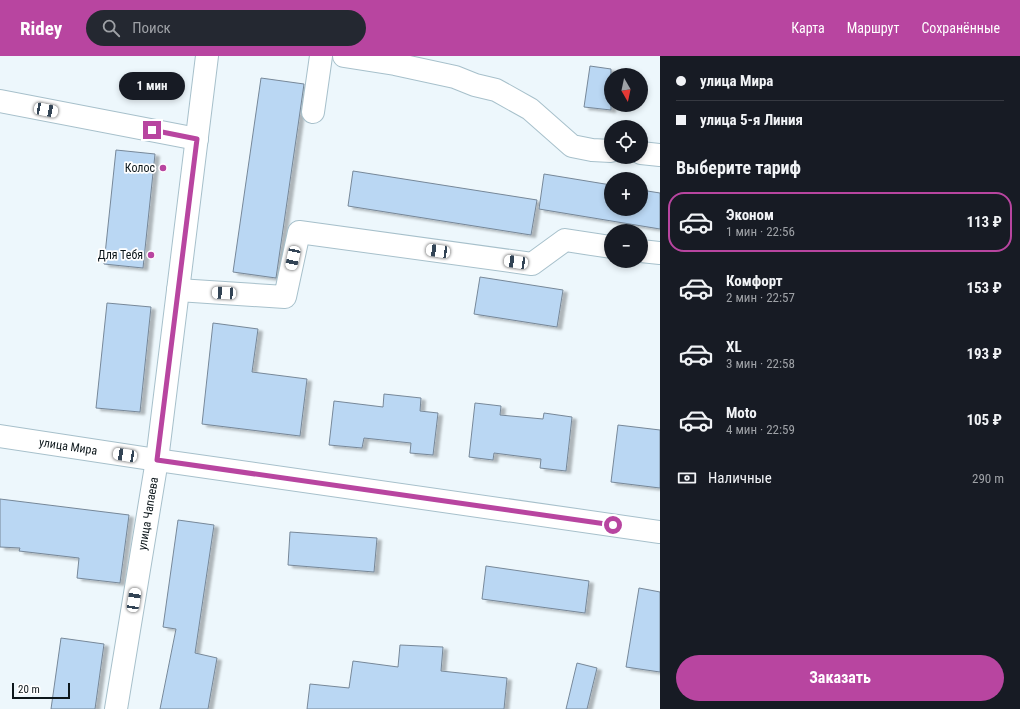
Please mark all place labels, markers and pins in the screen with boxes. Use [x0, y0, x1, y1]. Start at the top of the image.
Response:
place label: Колос [125, 161, 155, 175]
marker: Колос [158, 163, 168, 173]
place label: Для Тебя [98, 248, 143, 262]
marker: Для Тебя [146, 250, 156, 260]

